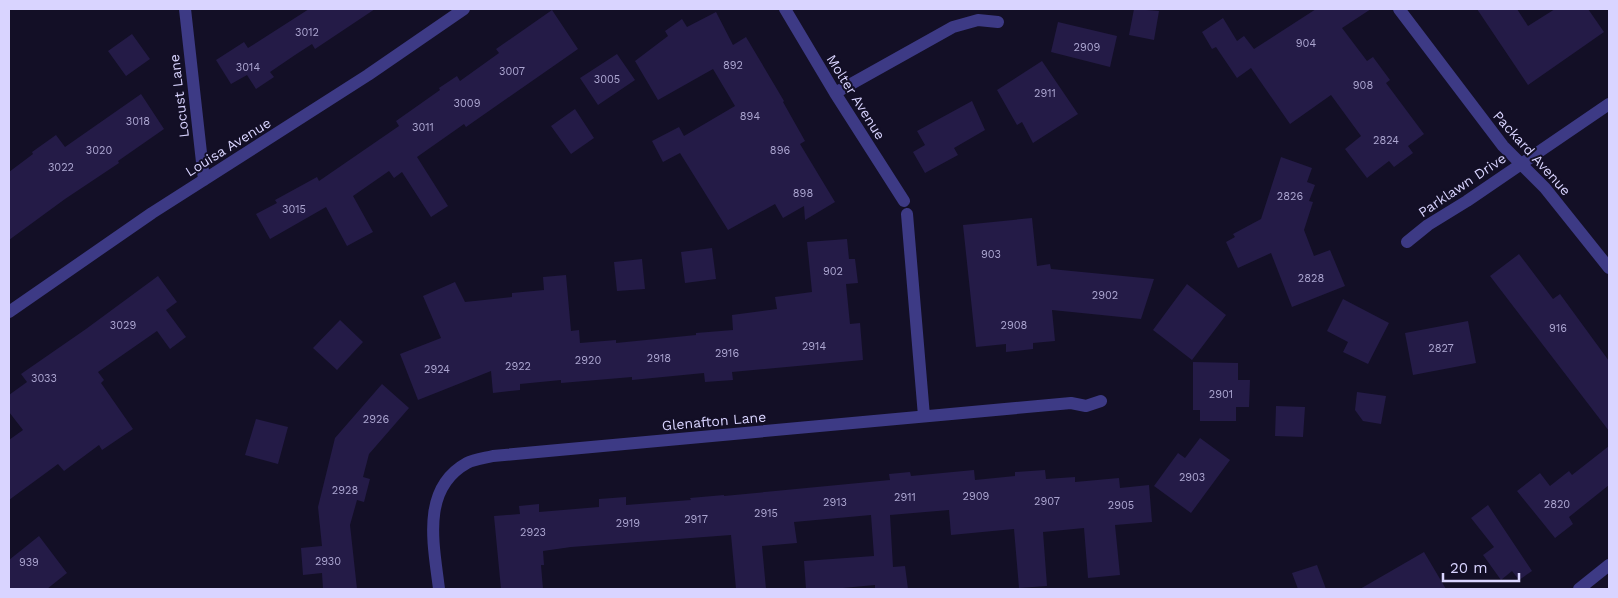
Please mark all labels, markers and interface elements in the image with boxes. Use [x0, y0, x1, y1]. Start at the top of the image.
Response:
house number: 3012 [295, 26, 319, 39]
house number: 904 [1296, 37, 1316, 50]
house number: 2909 [1074, 41, 1101, 54]
street label: Molter Avenue [823, 51, 889, 143]
street label: Locust Lane [166, 53, 192, 139]
house number: 892 [723, 59, 743, 72]
house number: 3014 [236, 61, 260, 74]
house number: 3007 [499, 65, 525, 78]
house number: 3005 [594, 73, 620, 86]
house number: 908 [1353, 79, 1373, 92]
house number: 2911 [1034, 87, 1056, 100]
house number: 3009 [454, 97, 481, 110]
street label: Packard Avenue [1490, 108, 1574, 198]
house number: 894 [740, 110, 760, 123]
street label: Louisa Avenue [182, 114, 274, 180]
house number: 3018 [126, 115, 150, 128]
house number: 3011 [412, 121, 434, 134]
house number: 2824 [1373, 134, 1399, 147]
house number: 3020 [86, 144, 112, 157]
house number: 896 [770, 144, 790, 157]
street label: Parklawn Drive [1415, 150, 1509, 220]
house number: 3022 [48, 161, 74, 174]
house number: 898 [793, 187, 813, 200]
house number: 2826 [1277, 190, 1303, 203]
house number: 3015 [282, 203, 306, 216]
house number: 903 [981, 248, 1001, 261]
house number: 902 [823, 265, 843, 278]
house number: 2828 [1298, 272, 1324, 285]
house number: 2902 [1092, 289, 1118, 302]
house number: 3029 [110, 319, 136, 332]
house number: 2908 [1001, 319, 1028, 332]
house number: 916 [1549, 322, 1567, 335]
house number: 2914 [802, 340, 826, 353]
house number: 2827 [1428, 342, 1454, 355]
house number: 2916 [715, 347, 739, 360]
house number: 2918 [647, 352, 671, 365]
house number: 2920 [575, 354, 601, 367]
house number: 2922 [505, 360, 531, 373]
house number: 2924 [424, 363, 450, 376]
house number: 3033 [31, 372, 57, 385]
house number: 2901 [1209, 388, 1233, 401]
street label: Glenafton Lane [661, 408, 767, 434]
house number: 2926 [363, 413, 389, 426]
house number: 2903 [1179, 471, 1205, 484]
house number: 2928 [332, 484, 358, 497]
house number: 2909 [963, 490, 990, 503]
house number: 2911 [894, 491, 916, 504]
house number: 2907 [1034, 495, 1060, 508]
house number: 2913 [823, 496, 847, 509]
house number: 2820 [1544, 498, 1570, 511]
house number: 2905 [1108, 499, 1134, 512]
house number: 2915 [754, 507, 778, 520]
house number: 2917 [684, 513, 708, 526]
house number: 2919 [616, 517, 640, 530]
house number: 2923 [520, 526, 546, 539]
scale bar [1443, 550, 1519, 582]
house number: 2930 [315, 555, 341, 568]
house number: 939 [19, 556, 39, 569]
text: 20 m [1450, 559, 1488, 577]

